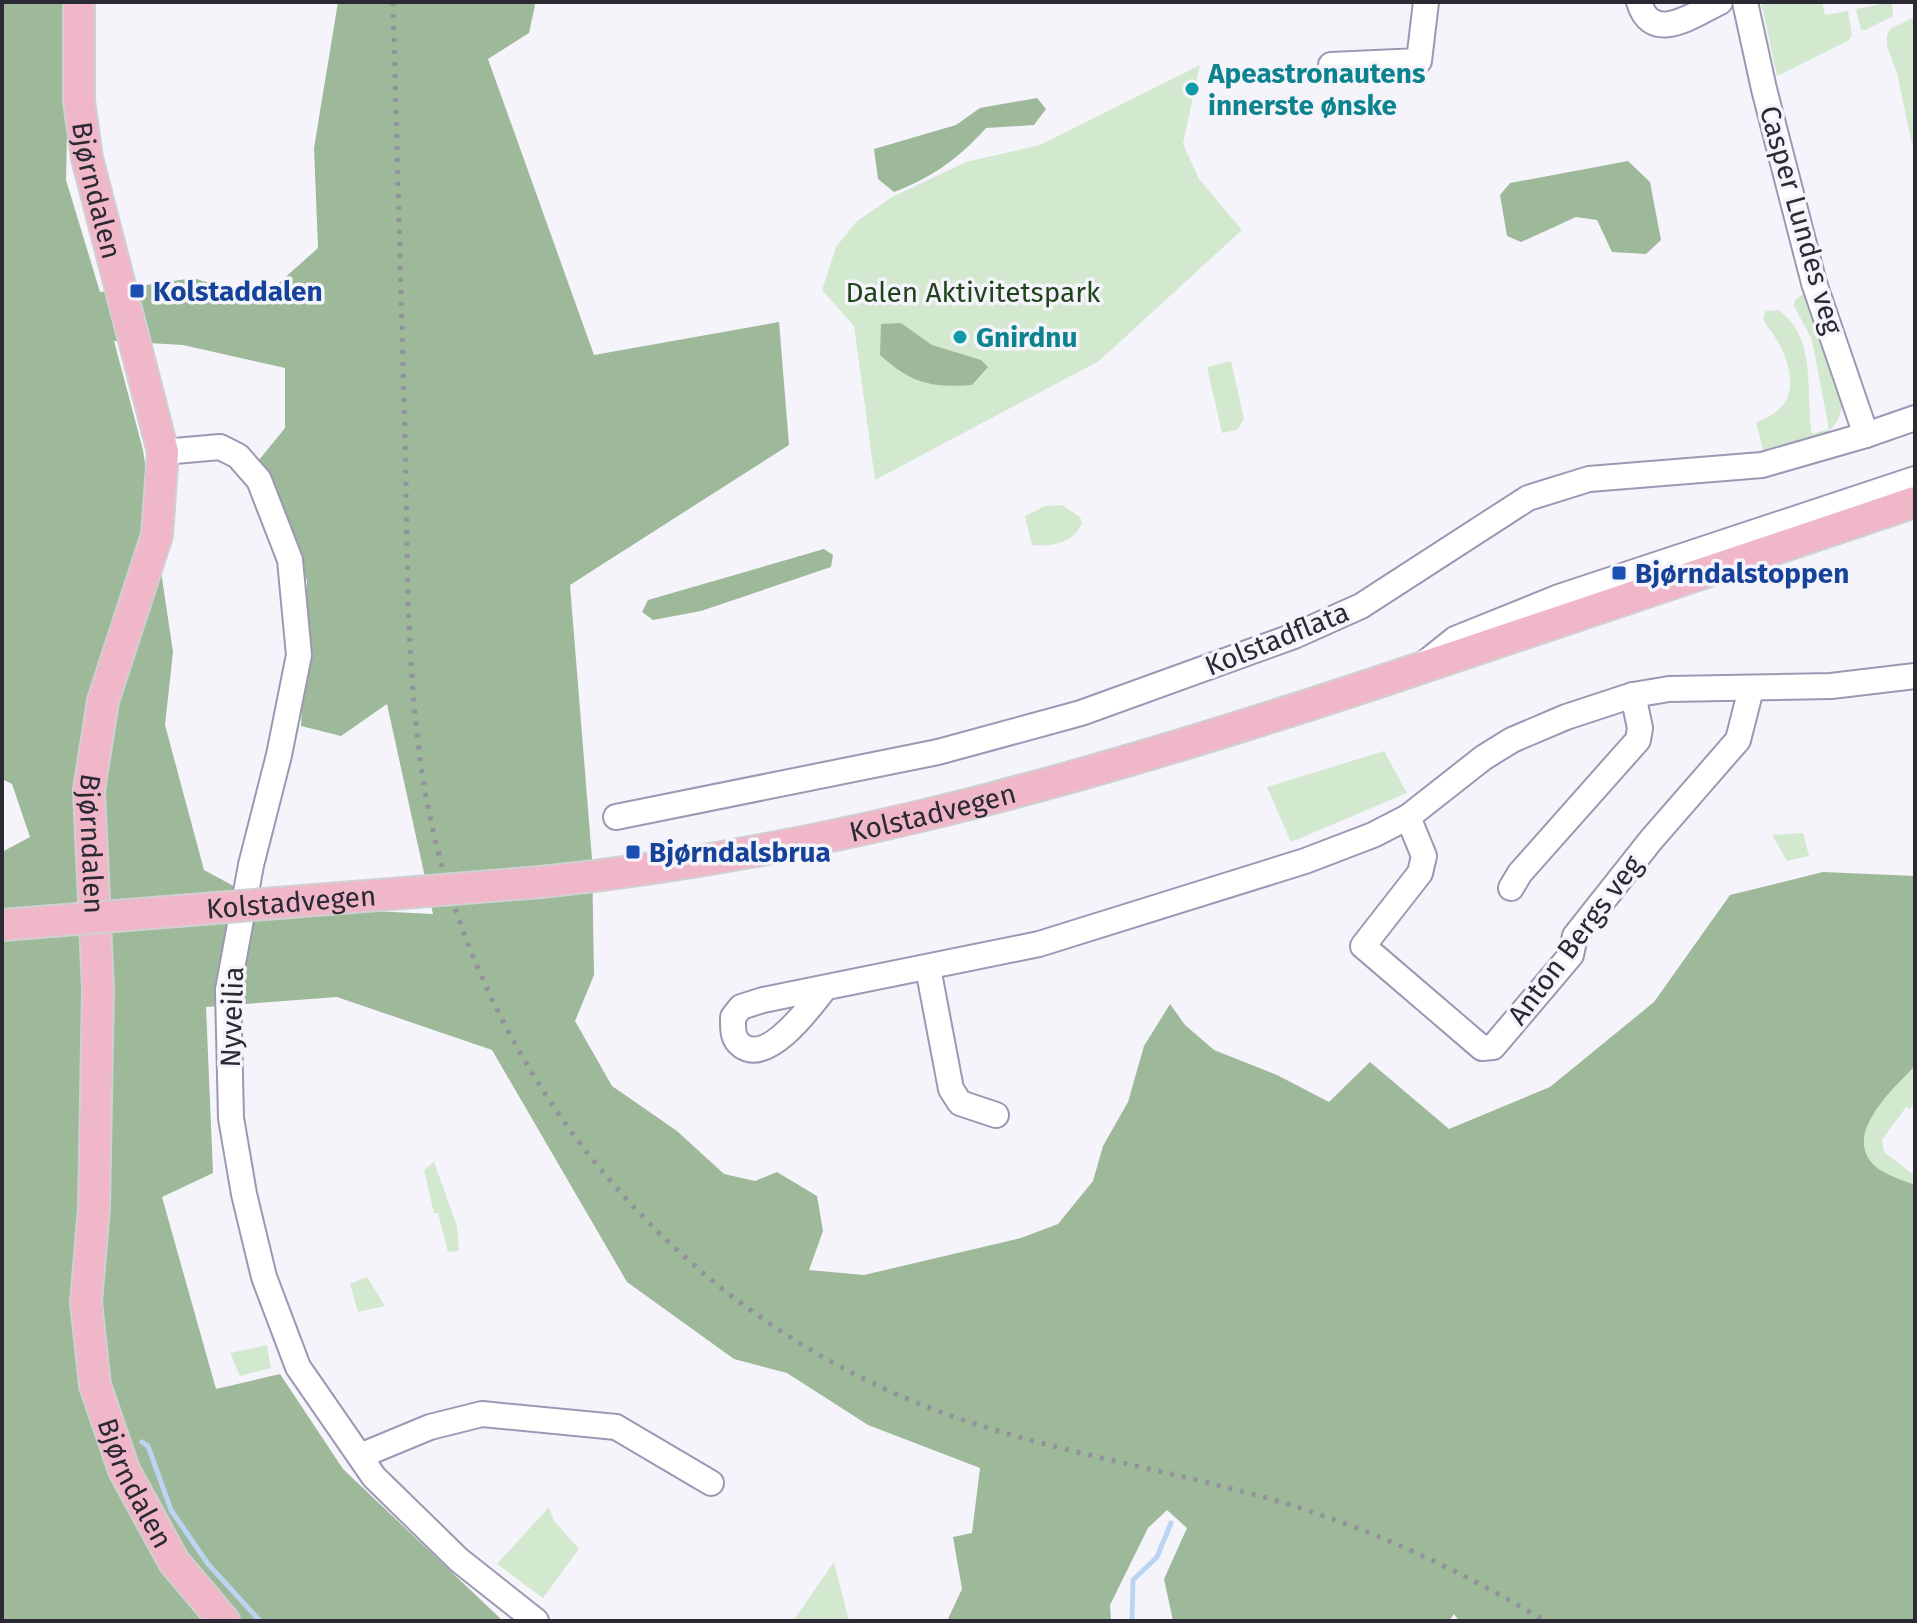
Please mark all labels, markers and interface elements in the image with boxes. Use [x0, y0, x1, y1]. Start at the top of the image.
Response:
place label: Apeastronautens innerste ønske [1207, 57, 1426, 122]
marker: Apeastronautens innerste ønske [1183, 80, 1201, 98]
street label: Casper Lundes veg [1753, 102, 1849, 338]
street label: Bjørndalen [66, 120, 129, 262]
place label: Kolstaddalen [153, 275, 323, 308]
park label: Dalen Aktivitetspark [846, 276, 1101, 309]
marker: Kolstaddalen [128, 282, 146, 300]
place label: Gnirdnu [976, 321, 1077, 354]
marker: Gnirdnu [951, 328, 969, 346]
place label: Bjørndalstoppen [1635, 557, 1849, 590]
marker: Bjørndalstoppen [1610, 564, 1628, 582]
street label: Kolstadflata [1200, 595, 1354, 683]
street label: Bjørndalen [73, 772, 111, 914]
street label: Kolstadvegen [846, 776, 1019, 848]
place label: Bjørndalsbrua [649, 836, 831, 869]
marker: Bjørndalsbrua [624, 843, 642, 861]
street label: Anton Bergs veg [1501, 849, 1650, 1031]
street label: Kolstadvegen [205, 879, 377, 925]
street label: Nyveilia [214, 966, 250, 1068]
street label: Bjørndalen [91, 1414, 180, 1553]

